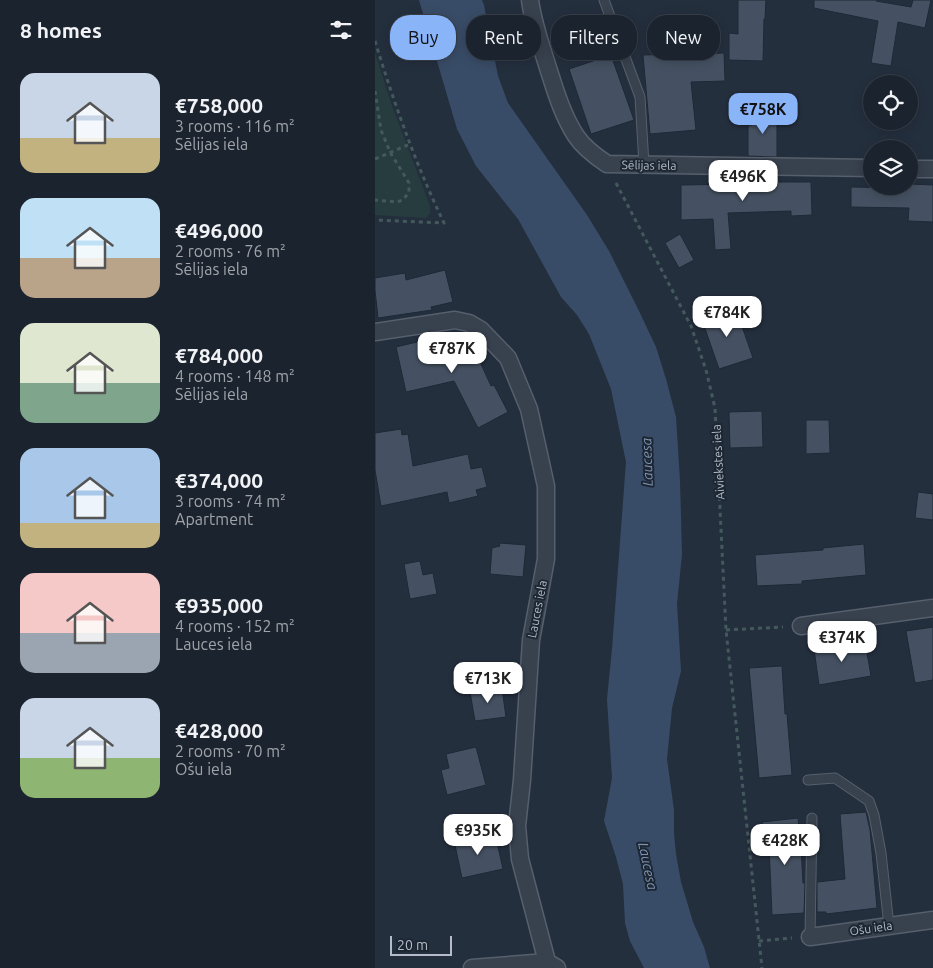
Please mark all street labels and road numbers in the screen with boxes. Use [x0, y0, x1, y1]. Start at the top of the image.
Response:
street label: Sēlijas iela [621, 158, 677, 172]
street label: Aiviekstes iela [710, 424, 726, 500]
street label: Lauces iela [525, 579, 549, 639]
street label: Ošu iela [849, 919, 893, 937]

